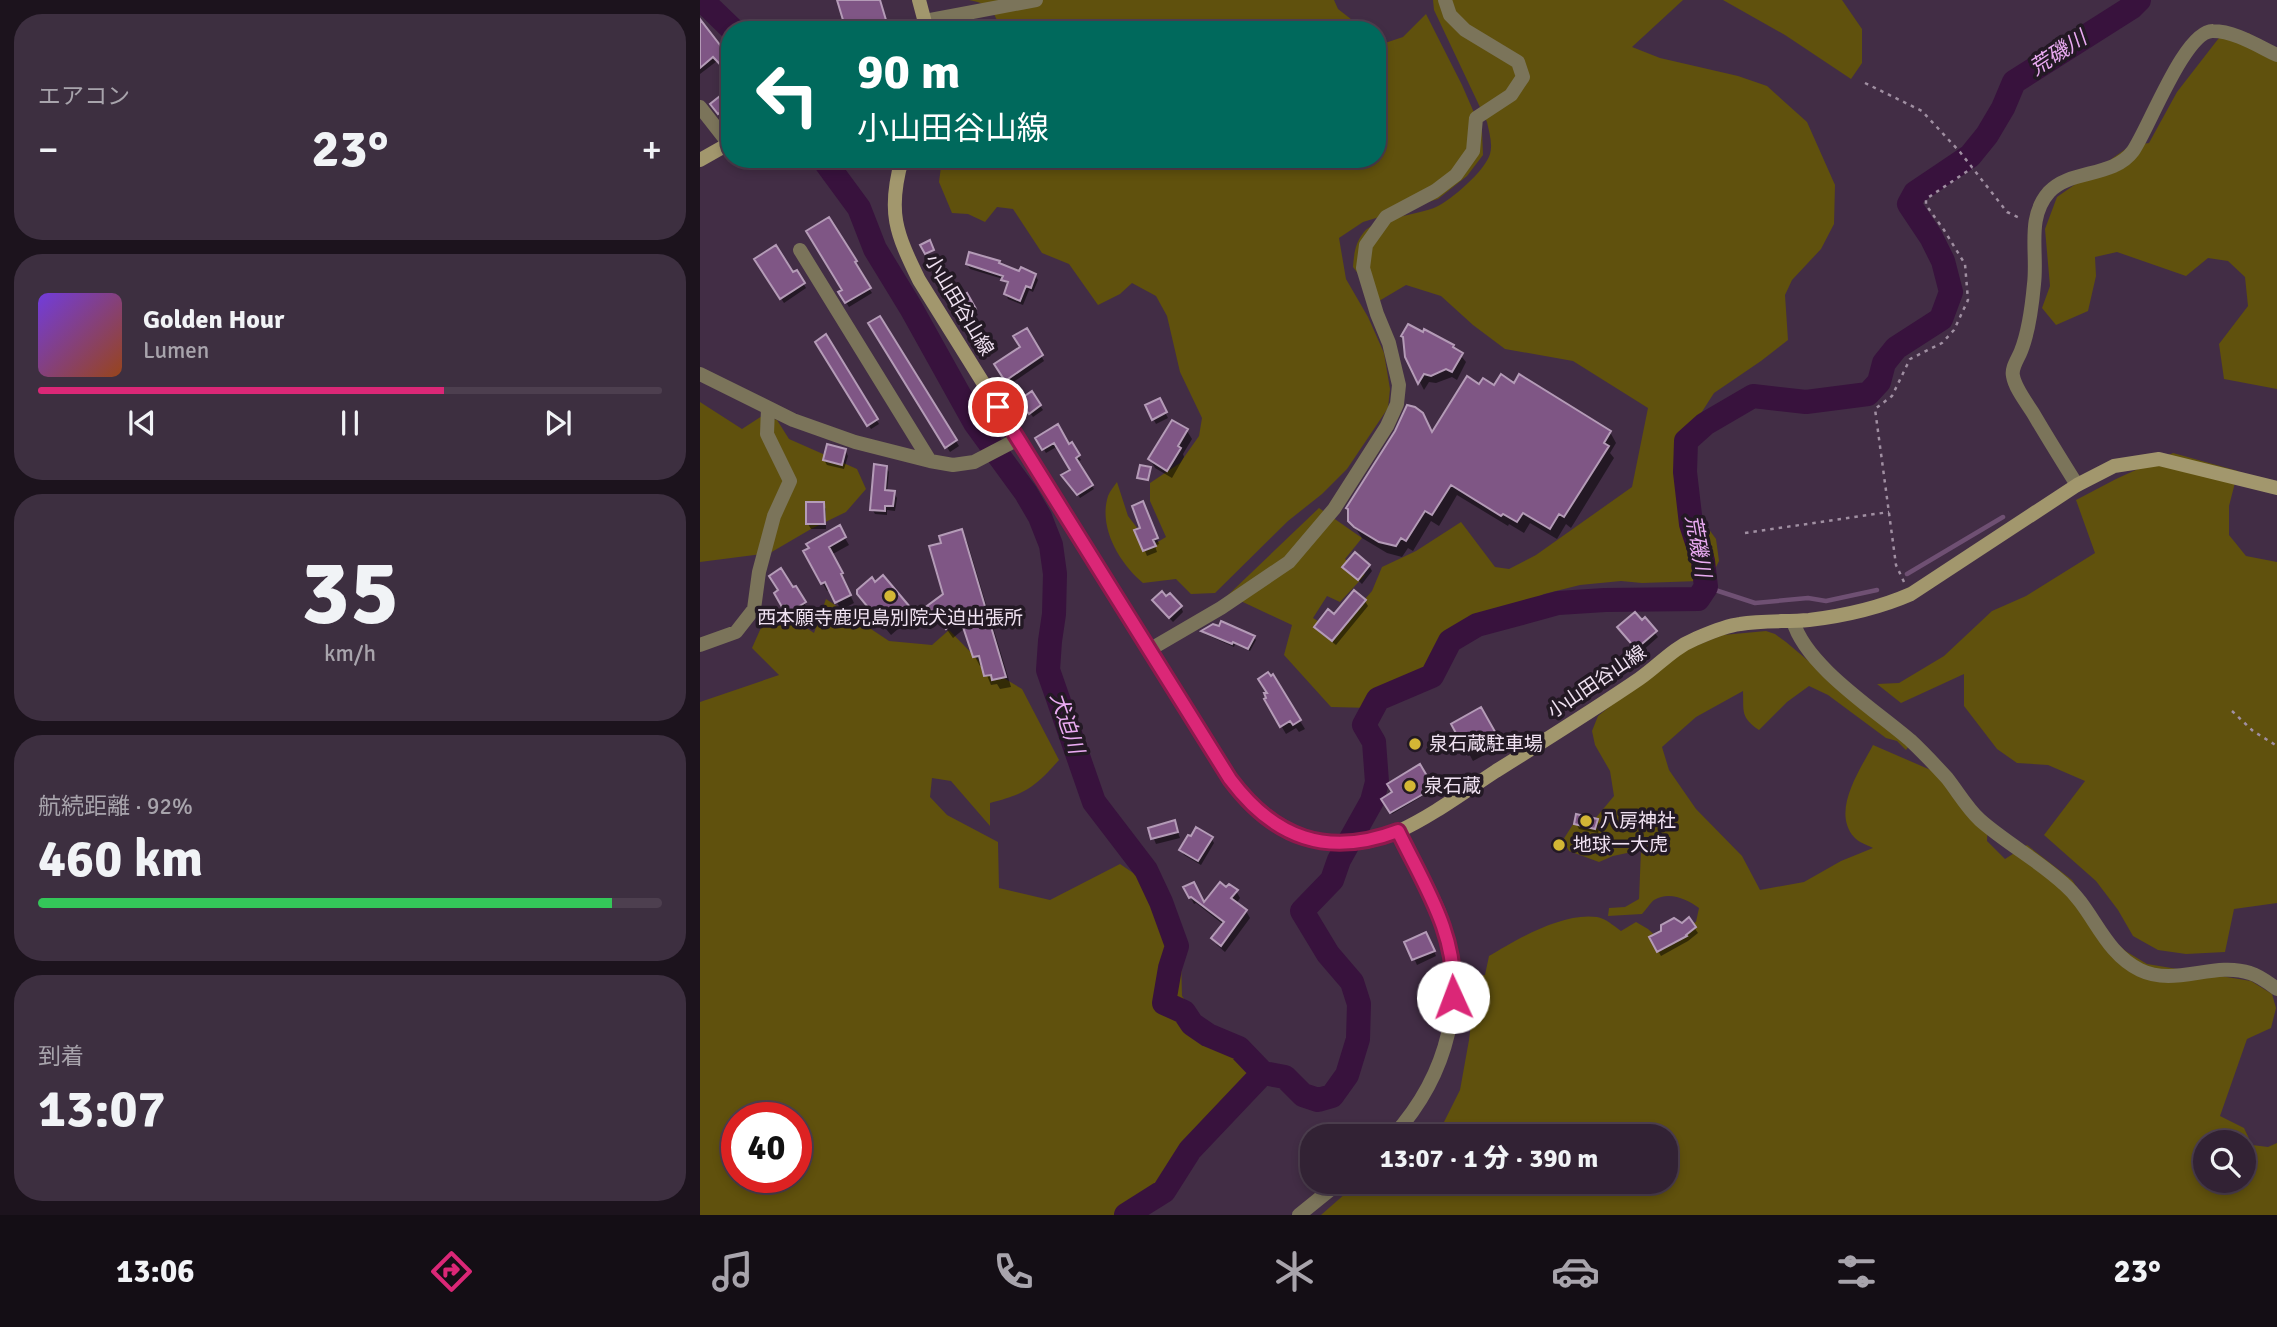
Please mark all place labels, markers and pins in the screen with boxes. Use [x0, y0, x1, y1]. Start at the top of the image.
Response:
pin [968, 377, 1028, 437]
marker: 西本願寺鹿児島別院犬迫出張所 [882, 588, 898, 604]
place label: 西本願寺鹿児島別院犬迫出張所 [757, 606, 1023, 630]
place label: 泉石蔵駐車場 [1429, 732, 1543, 756]
marker: 泉石蔵駐車場 [1407, 736, 1423, 752]
place label: 泉石蔵 [1424, 774, 1481, 798]
marker: 泉石蔵 [1402, 778, 1418, 794]
place label: 八房神社 [1600, 809, 1676, 833]
marker: 八房神社 [1578, 813, 1594, 829]
place label: 地球一大虎 [1573, 833, 1668, 857]
marker: 地球一大虎 [1551, 837, 1567, 853]

